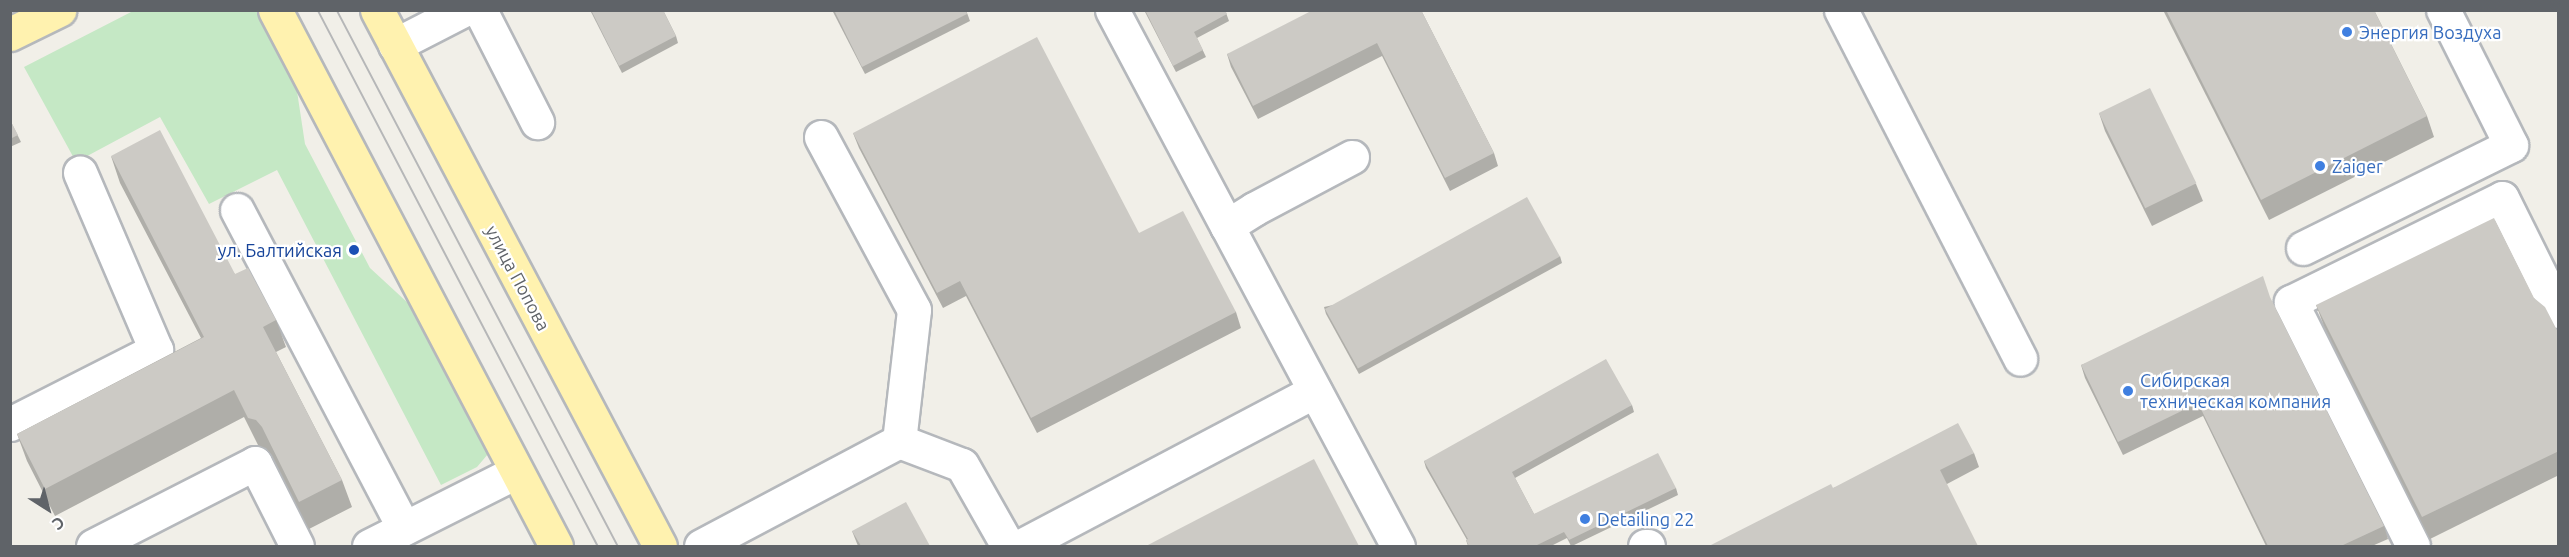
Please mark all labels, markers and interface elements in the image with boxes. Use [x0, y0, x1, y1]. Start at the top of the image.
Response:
place label: Энергия Воздуха [2359, 21, 2501, 43]
marker: Энергия Воздуха [2340, 25, 2354, 39]
place label: Zaiger [2332, 155, 2383, 177]
marker: Zaiger [2313, 159, 2327, 173]
street label: улица Попова [481, 222, 555, 334]
place label: ул. Балтийская [218, 239, 342, 261]
marker: ул. Балтийская [347, 243, 361, 257]
place label: Сибирская техническая компания [2140, 370, 2331, 412]
marker: Сибирская техническая компания [2121, 384, 2135, 398]
north arrow [18, 479, 78, 539]
place label: Detailing 22 [1597, 508, 1694, 530]
marker: Detailing 22 [1578, 512, 1592, 526]
text: С [49, 513, 68, 534]

